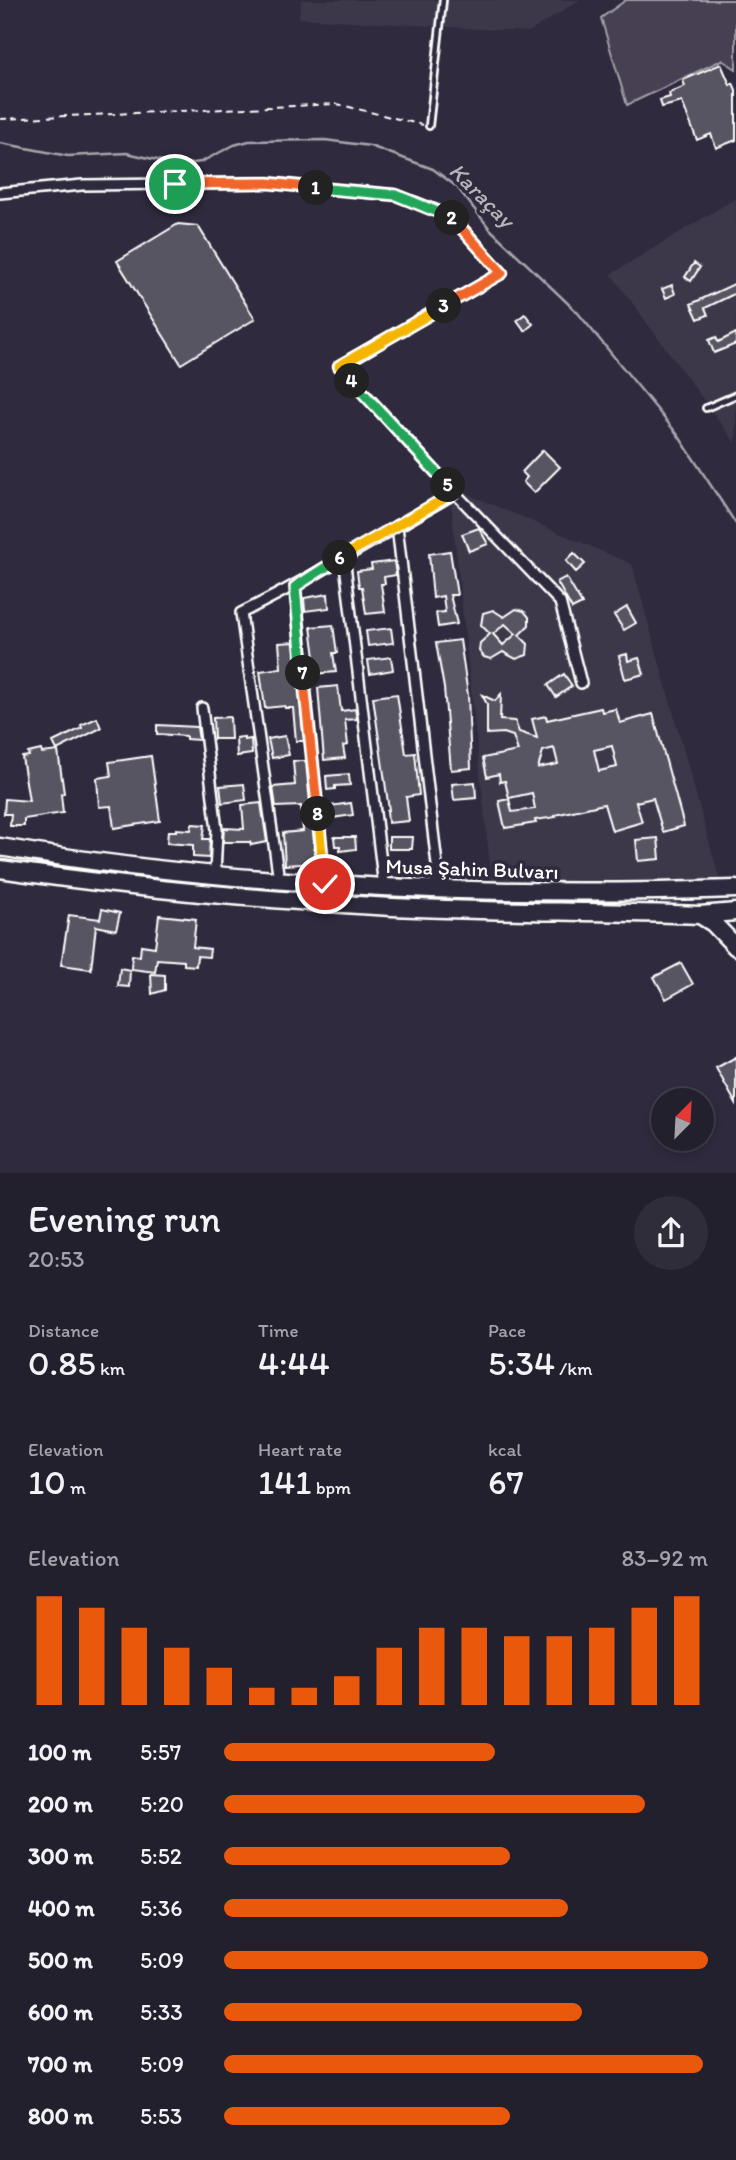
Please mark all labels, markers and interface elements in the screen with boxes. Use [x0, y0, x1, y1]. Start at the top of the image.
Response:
pin [145, 154, 205, 214]
water label: Karaçay [444, 157, 522, 235]
icon: arrive [156, 165, 194, 203]
pin: 1 [298, 170, 334, 206]
text: 1 [311, 176, 320, 199]
pin: 2 [434, 200, 470, 235]
text: 2 [447, 206, 457, 229]
pin: 3 [426, 288, 462, 324]
text: 3 [438, 294, 449, 317]
pin: 4 [334, 364, 370, 398]
text: 4 [346, 369, 357, 392]
pin: 5 [430, 468, 466, 503]
text: 5 [443, 473, 452, 496]
pin: 6 [322, 540, 358, 576]
text: 6 [334, 546, 345, 569]
pin: 7 [286, 656, 320, 690]
text: 7 [298, 661, 307, 684]
pin: 8 [300, 796, 336, 832]
text: 8 [312, 802, 323, 825]
street label: Musa Şahin Bulvarı [385, 853, 559, 884]
pin [295, 854, 355, 914]
icon: check [306, 865, 344, 903]
north arrow [651, 1088, 714, 1152]
map controls [651, 1088, 714, 1151]
text: Evening run [28, 1196, 221, 1242]
button: share [634, 1196, 708, 1270]
text: 20:53 [28, 1245, 85, 1273]
text: Distance [28, 1319, 99, 1342]
text: Time [258, 1319, 299, 1342]
text: Pace [488, 1319, 526, 1342]
text: 0.85 [28, 1342, 96, 1384]
text: 4:44 [258, 1342, 330, 1384]
text: 5:34 [488, 1342, 555, 1384]
text: km [96, 1357, 125, 1380]
text: /km [555, 1357, 592, 1380]
text: Elevation [28, 1438, 104, 1461]
text: Heart rate [258, 1438, 342, 1461]
text: kcal [488, 1438, 522, 1461]
text: 10 [28, 1461, 66, 1503]
text: 141 [258, 1461, 312, 1503]
text: 67 [488, 1461, 524, 1503]
text: m [66, 1476, 86, 1499]
text: bpm [312, 1476, 351, 1499]
text: Elevation [28, 1544, 119, 1572]
text: 83–92 m [621, 1544, 708, 1572]
text: 100 m [28, 1738, 92, 1766]
text: 5:57 [140, 1738, 181, 1766]
text: 200 m [28, 1790, 93, 1818]
text: 5:20 [140, 1790, 184, 1818]
text: 300 m [28, 1842, 93, 1870]
text: 5:52 [140, 1842, 182, 1870]
text: 400 m [28, 1894, 95, 1922]
text: 5:36 [140, 1894, 182, 1922]
text: 500 m [28, 1946, 93, 1974]
text: 5:09 [140, 1946, 184, 1974]
text: 600 m [28, 1998, 93, 2026]
text: 5:33 [140, 1998, 183, 2026]
text: 700 m [28, 2050, 92, 2078]
text: 5:09 [140, 2050, 184, 2078]
text: 800 m [28, 2102, 93, 2130]
text: 5:53 [140, 2102, 182, 2130]

